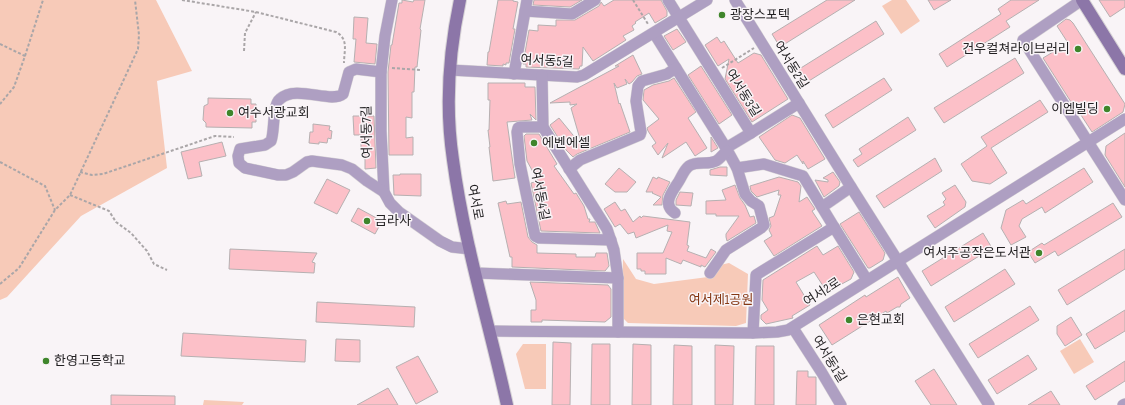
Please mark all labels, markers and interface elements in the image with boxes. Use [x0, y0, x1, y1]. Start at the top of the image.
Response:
place label: 광장스포텍 [730, 7, 790, 23]
marker: 광장스포텍 [717, 10, 727, 20]
street label: 여서동2길 [770, 38, 812, 92]
place label: 건우컬쳐라이브러리 [962, 41, 1070, 57]
marker: 건우컬쳐라이브러리 [1073, 44, 1083, 54]
street label: 여서동5길 [520, 52, 574, 70]
street label: 여서동3길 [722, 66, 764, 120]
place label: 이엠빌딩 [1051, 101, 1099, 117]
marker: 이엠빌딩 [1102, 104, 1112, 114]
place label: 여수서광교회 [238, 105, 310, 121]
street label: 여서동7길 [359, 105, 375, 159]
marker: 여수서광교회 [225, 108, 235, 118]
place label: 에벤에셀 [542, 135, 590, 151]
marker: 에벤에셀 [529, 138, 539, 148]
street label: 여서동4길 [527, 166, 553, 222]
street label: 여서로 [464, 183, 486, 221]
place label: 금라사 [375, 213, 411, 229]
marker: 금라사 [362, 216, 372, 226]
place label: 여서주공작은도서관 [923, 245, 1031, 261]
marker: 여서주공작은도서관 [1034, 248, 1044, 258]
street label: 여서2로 [800, 274, 844, 310]
park label: 여서제1공원 [689, 292, 753, 308]
place label: 은현교회 [857, 312, 905, 328]
marker: 은현교회 [844, 315, 854, 325]
street label: 여서동1길 [808, 333, 850, 385]
place label: 한영고등학교 [54, 353, 126, 369]
marker: 한영고등학교 [41, 356, 51, 366]

